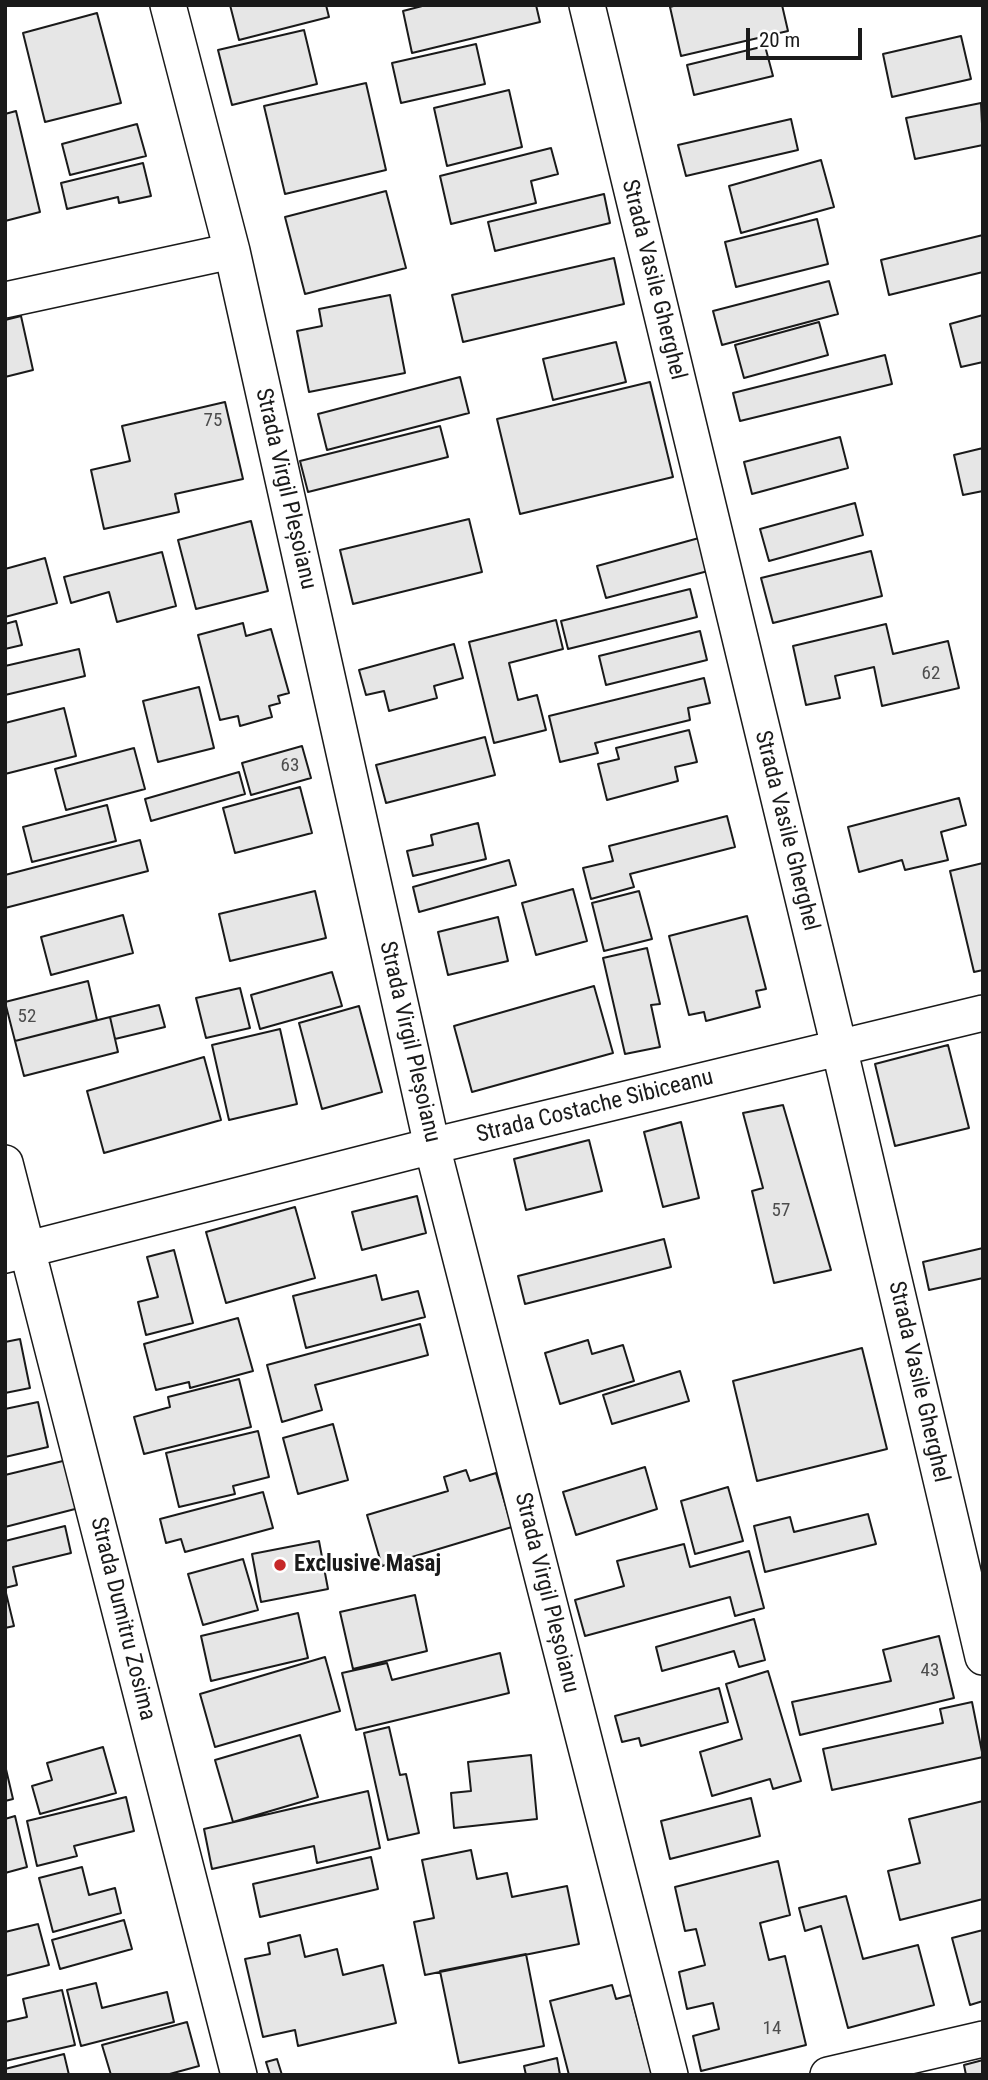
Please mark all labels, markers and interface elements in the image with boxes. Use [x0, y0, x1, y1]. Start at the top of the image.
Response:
scale bar [750, 14, 866, 58]
text: 20 m [759, 28, 800, 52]
street label: Strada Vasile Gherghel [615, 177, 691, 383]
street label: Strada Virgil Pleșoianu [248, 386, 322, 592]
house number: 75 [204, 410, 222, 432]
house number: 62 [922, 663, 940, 685]
street label: Strada Vasile Gherghel [748, 728, 824, 934]
house number: 63 [281, 755, 299, 777]
street label: Strada Virgil Pleșoianu [372, 939, 446, 1145]
house number: 52 [18, 1006, 36, 1028]
street label: Strada Costache Sibiceanu [474, 1064, 716, 1150]
house number: 57 [772, 1200, 790, 1222]
street label: Strada Vasile Gherghel [881, 1279, 955, 1485]
street label: Strada Virgil Pleșoianu [508, 1490, 584, 1696]
street label: Strada Dumitru Zosima [83, 1515, 161, 1723]
place label: Exclusive Masaj [294, 1551, 441, 1579]
marker: Exclusive Masaj [272, 1557, 288, 1573]
house number: 43 [921, 1660, 939, 1682]
house number: 14 [763, 2018, 781, 2040]

